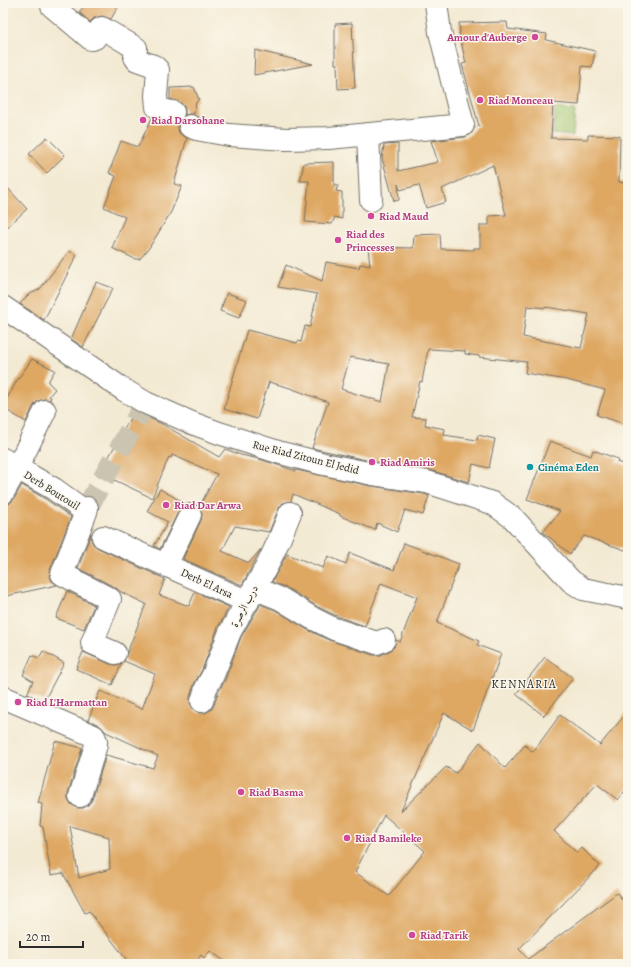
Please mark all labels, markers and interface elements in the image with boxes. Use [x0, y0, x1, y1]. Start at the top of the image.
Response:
place label: Amour d'Auberge [446, 30, 527, 45]
marker: Amour d'Auberge [530, 32, 540, 42]
place label: Riad Monceau [488, 93, 554, 108]
marker: Riad Monceau [475, 95, 485, 105]
place label: Riad Darsohane [151, 113, 224, 128]
marker: Riad Darsohane [138, 115, 148, 125]
place label: Riad Maud [379, 209, 429, 224]
marker: Riad Maud [366, 211, 376, 221]
place label: Riad des Princesses [346, 227, 395, 255]
marker: Riad des Princesses [333, 235, 343, 245]
street label: Rue Riad Zitoun El Jedid [251, 437, 361, 478]
place label: Riad Amiris [380, 455, 435, 470]
marker: Riad Amiris [367, 457, 377, 467]
place label: Cinéma Eden [538, 460, 599, 475]
marker: Cinéma Eden [525, 462, 535, 472]
street label: Derb Boutouil [21, 467, 83, 514]
place label: Riad Dar Arwa [174, 498, 242, 513]
marker: Riad Dar Arwa [161, 500, 171, 510]
street label: Derb El Arsa [178, 565, 236, 602]
street label: درب الرصرة [227, 583, 262, 630]
district label: KENNARIA [491, 676, 557, 692]
place label: Riad L'Harmattan [26, 695, 107, 710]
marker: Riad L'Harmattan [13, 697, 23, 707]
place label: Riad Basma [249, 785, 304, 800]
marker: Riad Basma [236, 787, 246, 797]
place label: Riad Bamileke [355, 831, 422, 846]
marker: Riad Bamileke [342, 833, 352, 843]
scale bar [20, 923, 83, 949]
place label: Riad Tarik [420, 928, 468, 943]
text: 20 m [26, 929, 50, 945]
marker: Riad Tarik [407, 930, 417, 940]

